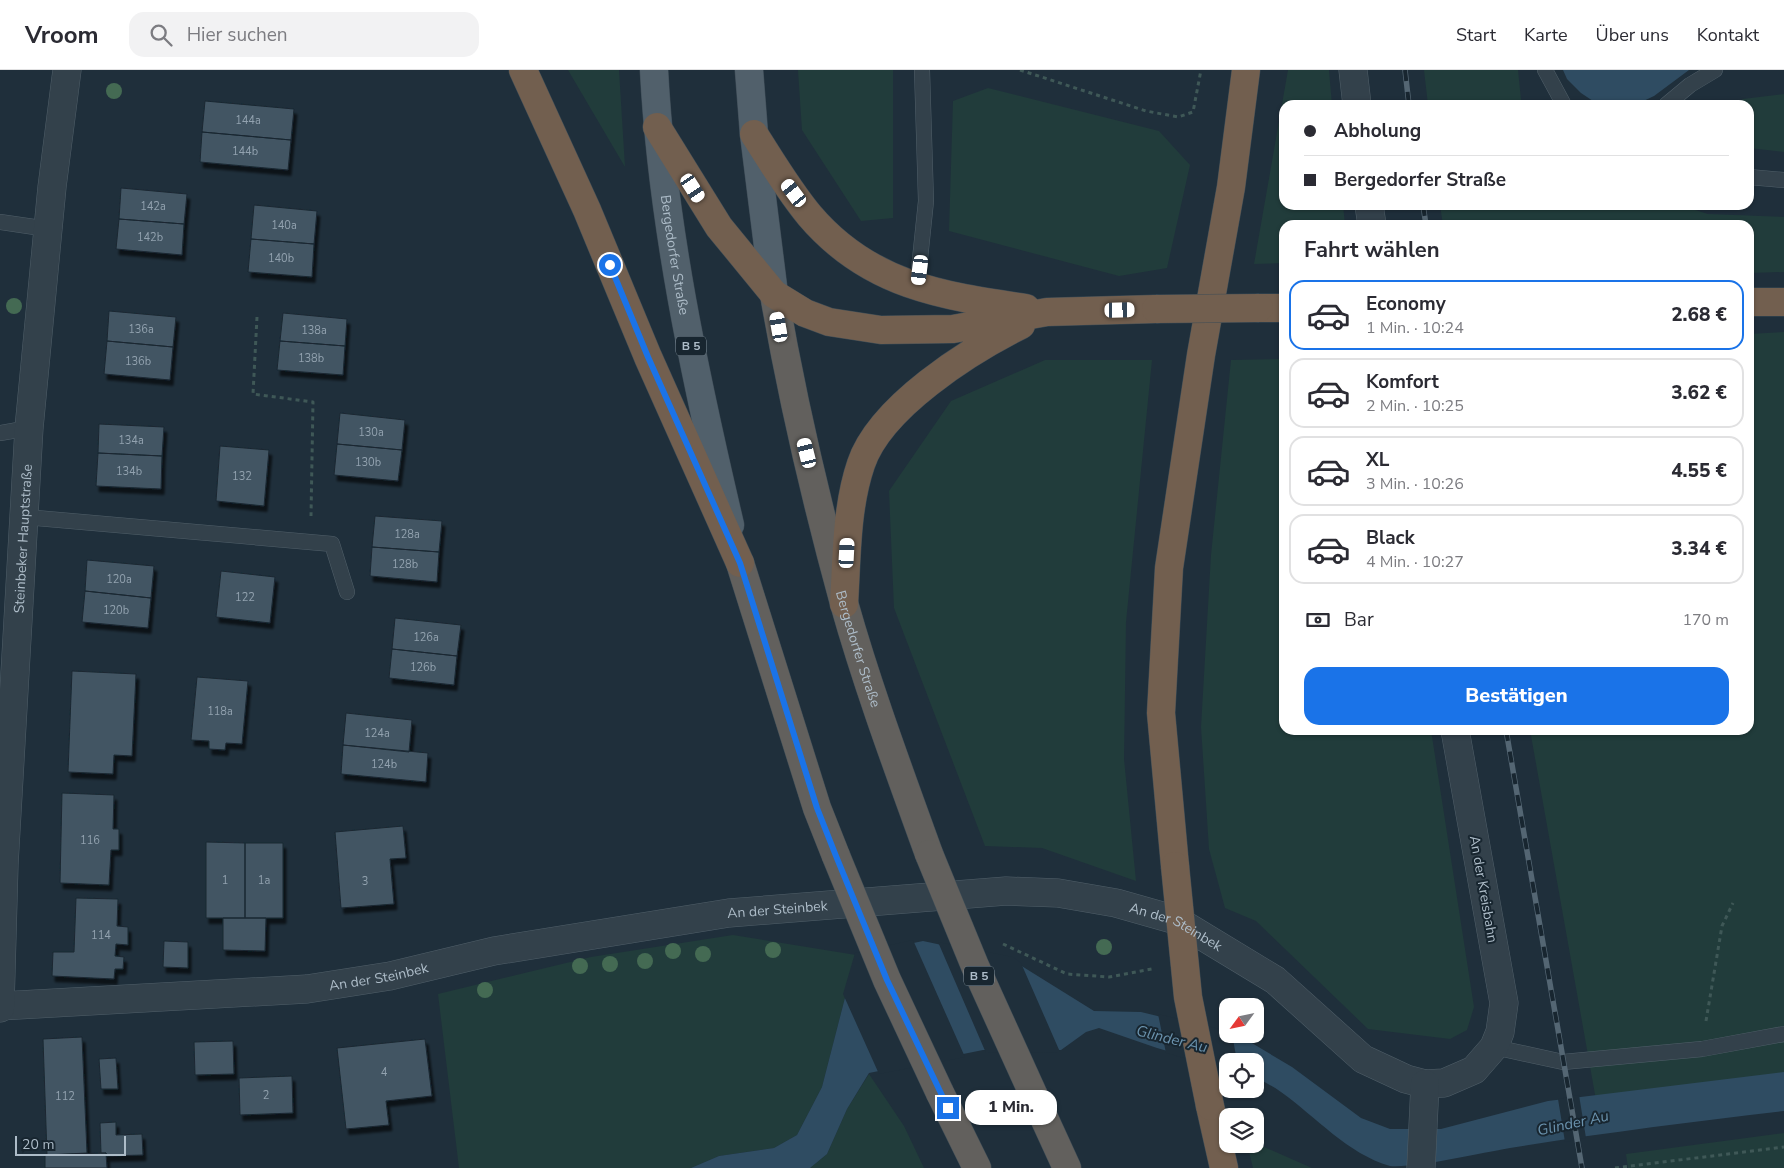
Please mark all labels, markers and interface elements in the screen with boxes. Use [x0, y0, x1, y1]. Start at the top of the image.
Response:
search box [129, 12, 479, 57]
text: Vroom [25, 19, 99, 51]
icon: search [147, 21, 175, 49]
text: Hier suchen [187, 22, 288, 48]
text: Start [1456, 23, 1496, 47]
text: Karte [1524, 23, 1568, 47]
text: Über uns [1596, 23, 1669, 47]
text: Kontakt [1697, 23, 1759, 47]
house number: 144a [235, 113, 261, 128]
text: Abholung [1334, 118, 1421, 144]
house number: 144b [232, 144, 258, 159]
text: Bergedorfer Straße [1334, 167, 1506, 193]
car [678, 171, 707, 205]
car [778, 177, 809, 209]
street label: Bergedorfer Straße [656, 194, 694, 316]
house number: 142a [140, 199, 166, 214]
house number: 140a [271, 218, 297, 233]
house number: 142b [137, 230, 163, 245]
text: Fahrt wählen [1304, 235, 1440, 265]
house number: 140b [268, 251, 294, 266]
route start [599, 254, 621, 276]
car [910, 254, 929, 286]
text: Economy [1366, 291, 1446, 317]
icon: car [1306, 293, 1351, 338]
car [1104, 302, 1135, 318]
text: 2.68 € [1671, 302, 1727, 328]
car [769, 311, 788, 343]
text: 1 Min. · 10:24 [1366, 317, 1464, 339]
house number: 136a [128, 322, 154, 337]
house number: 138a [301, 323, 327, 338]
road number: B 5 [676, 336, 706, 356]
house number: 138b [298, 351, 324, 366]
house number: 136b [125, 354, 151, 369]
text: Komfort [1366, 369, 1439, 395]
icon: car [1306, 371, 1351, 416]
text: 3.62 € [1671, 380, 1727, 406]
text: 2 Min. · 10:25 [1366, 395, 1464, 417]
house number: 130a [358, 425, 384, 440]
house number: 134a [118, 433, 144, 448]
car [796, 437, 817, 469]
text: XL [1366, 447, 1389, 473]
icon: car [1306, 449, 1351, 494]
house number: 130b [355, 455, 381, 470]
text: 4.55 € [1671, 458, 1727, 484]
street label: Steinbeker Hauptstraße [9, 463, 37, 614]
house number: 134b [116, 464, 142, 479]
house number: 132 [232, 469, 252, 484]
text: 3 Min. · 10:26 [1366, 473, 1464, 495]
text: Black [1366, 525, 1415, 551]
house number: 128a [394, 527, 420, 542]
icon: car [1306, 527, 1351, 572]
text: 3.34 € [1671, 536, 1727, 562]
car [838, 538, 855, 568]
text: 4 Min. · 10:27 [1366, 551, 1464, 573]
house number: 128b [392, 557, 418, 572]
house number: 120a [106, 572, 132, 587]
street label: Bergedorfer Straße [831, 588, 885, 710]
house number: 122 [235, 590, 255, 605]
house number: 120b [103, 603, 129, 618]
icon: cash [1304, 606, 1332, 634]
text: Bar [1344, 607, 1374, 633]
text: 170 m [1682, 609, 1729, 631]
house number: 126a [413, 630, 439, 645]
house number: 126b [410, 660, 436, 675]
button: Bestätigen [1304, 667, 1729, 725]
house number: 118a [207, 704, 233, 719]
house number: 124a [364, 726, 390, 741]
house number: 124b [371, 757, 397, 772]
house number: 116 [80, 833, 100, 848]
street label: An der Kreisbahn [1465, 834, 1502, 944]
house number: 1 [222, 873, 228, 888]
house number: 1a [258, 873, 270, 888]
house number: 3 [362, 874, 368, 889]
street label: An der Steinbek [726, 896, 829, 923]
street label: An der Steinbek [1127, 898, 1227, 956]
house number: 114 [91, 928, 111, 943]
street label: An der Steinbek [327, 958, 431, 995]
road number: B 5 [964, 966, 994, 986]
north arrow [1219, 998, 1264, 1042]
map controls [1219, 998, 1264, 1153]
water label: Glinder Au [1134, 1021, 1210, 1057]
button: locate [1219, 1053, 1264, 1098]
house number: 4 [381, 1065, 388, 1080]
house number: 2 [263, 1088, 269, 1103]
house number: 112 [55, 1089, 75, 1104]
callout: 1 Min. [966, 1090, 1058, 1126]
text: 1 Min. [988, 1096, 1034, 1118]
route end [937, 1097, 959, 1119]
water label: Glinder Au [1535, 1106, 1611, 1140]
button: layers [1219, 1108, 1264, 1153]
scale bar [15, 1133, 126, 1156]
text: 20 m [22, 1135, 54, 1154]

